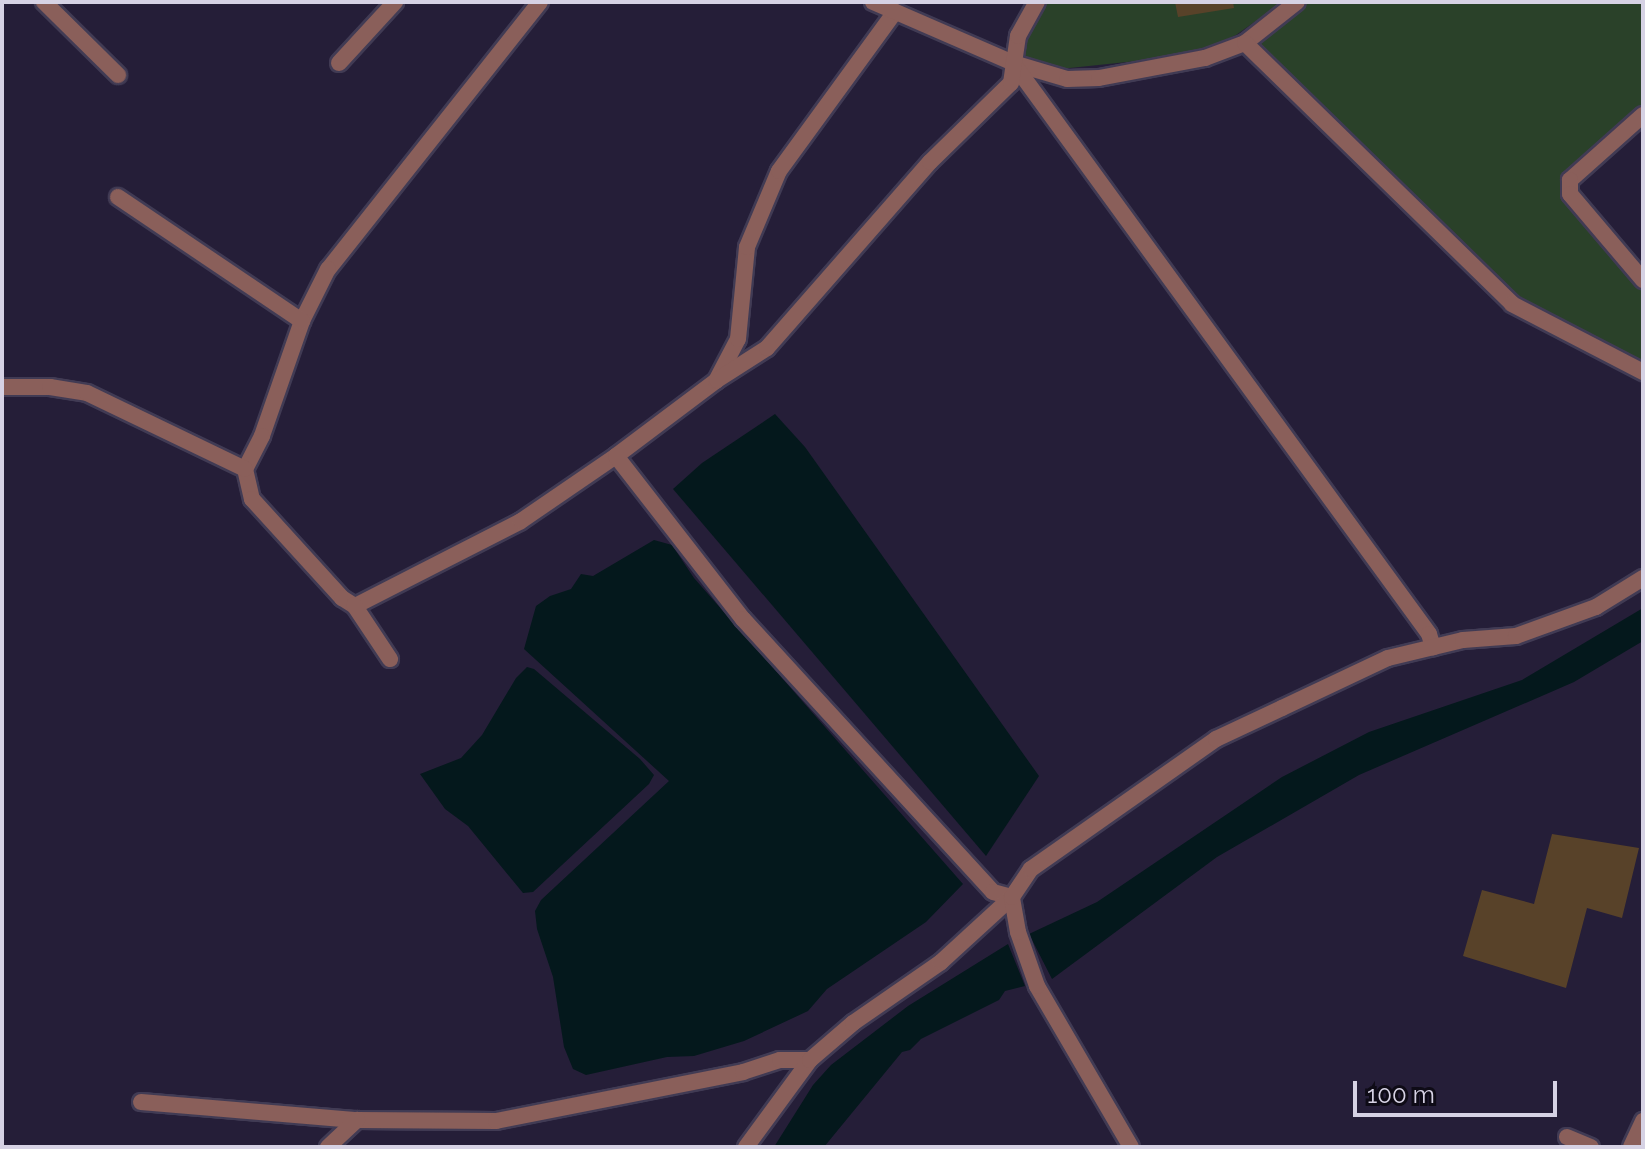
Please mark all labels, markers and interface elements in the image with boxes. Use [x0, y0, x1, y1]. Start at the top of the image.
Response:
scale bar [1357, 1065, 1561, 1115]
text: 100 m [1367, 1080, 1435, 1109]

